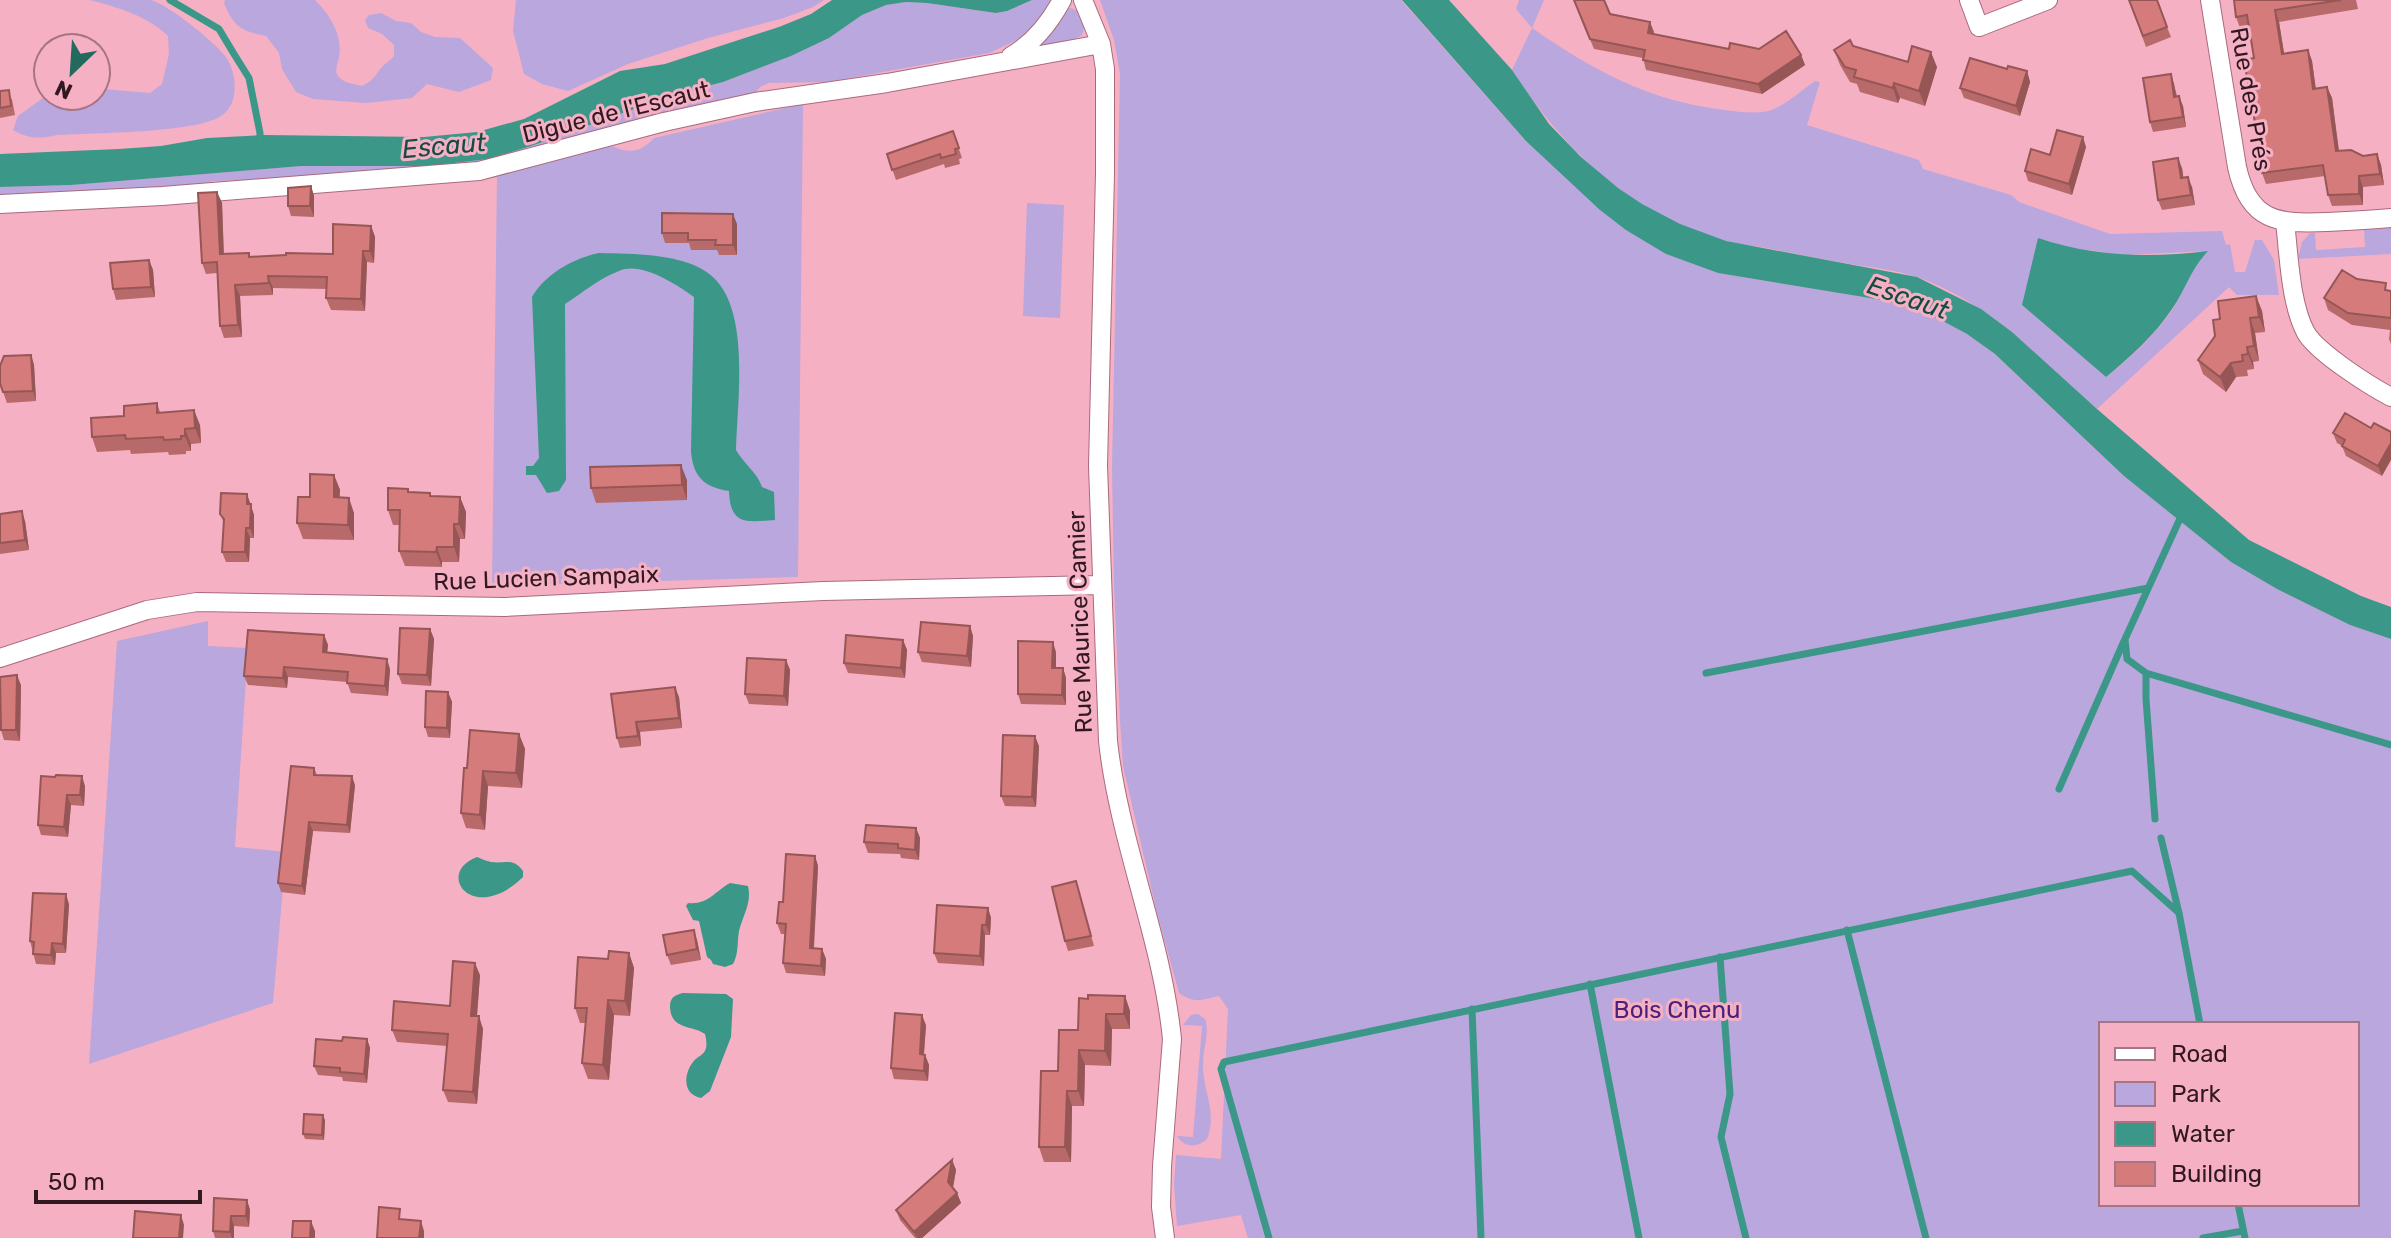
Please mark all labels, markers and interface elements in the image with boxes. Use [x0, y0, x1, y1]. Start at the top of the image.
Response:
street label: Rue des Prés [2225, 25, 2277, 173]
north arrow [32, 32, 112, 112]
text: N [51, 74, 77, 105]
street label: Digue de l'Escaut [519, 75, 713, 149]
water label: Escaut [401, 127, 488, 165]
water label: Escaut [1863, 270, 1954, 327]
street label: Rue Maurice Camier [1062, 510, 1098, 734]
street label: Rue Lucien Sampaix [433, 560, 659, 596]
park label: Bois Chenu [1614, 996, 1740, 1024]
legend [2099, 1022, 2359, 1206]
text: Road [2171, 1040, 2228, 1068]
text: Park [2171, 1080, 2222, 1108]
text: Water [2171, 1120, 2235, 1148]
scale bar [36, 1154, 200, 1204]
text: Building [2171, 1160, 2262, 1188]
text: 50 m [48, 1168, 105, 1196]

